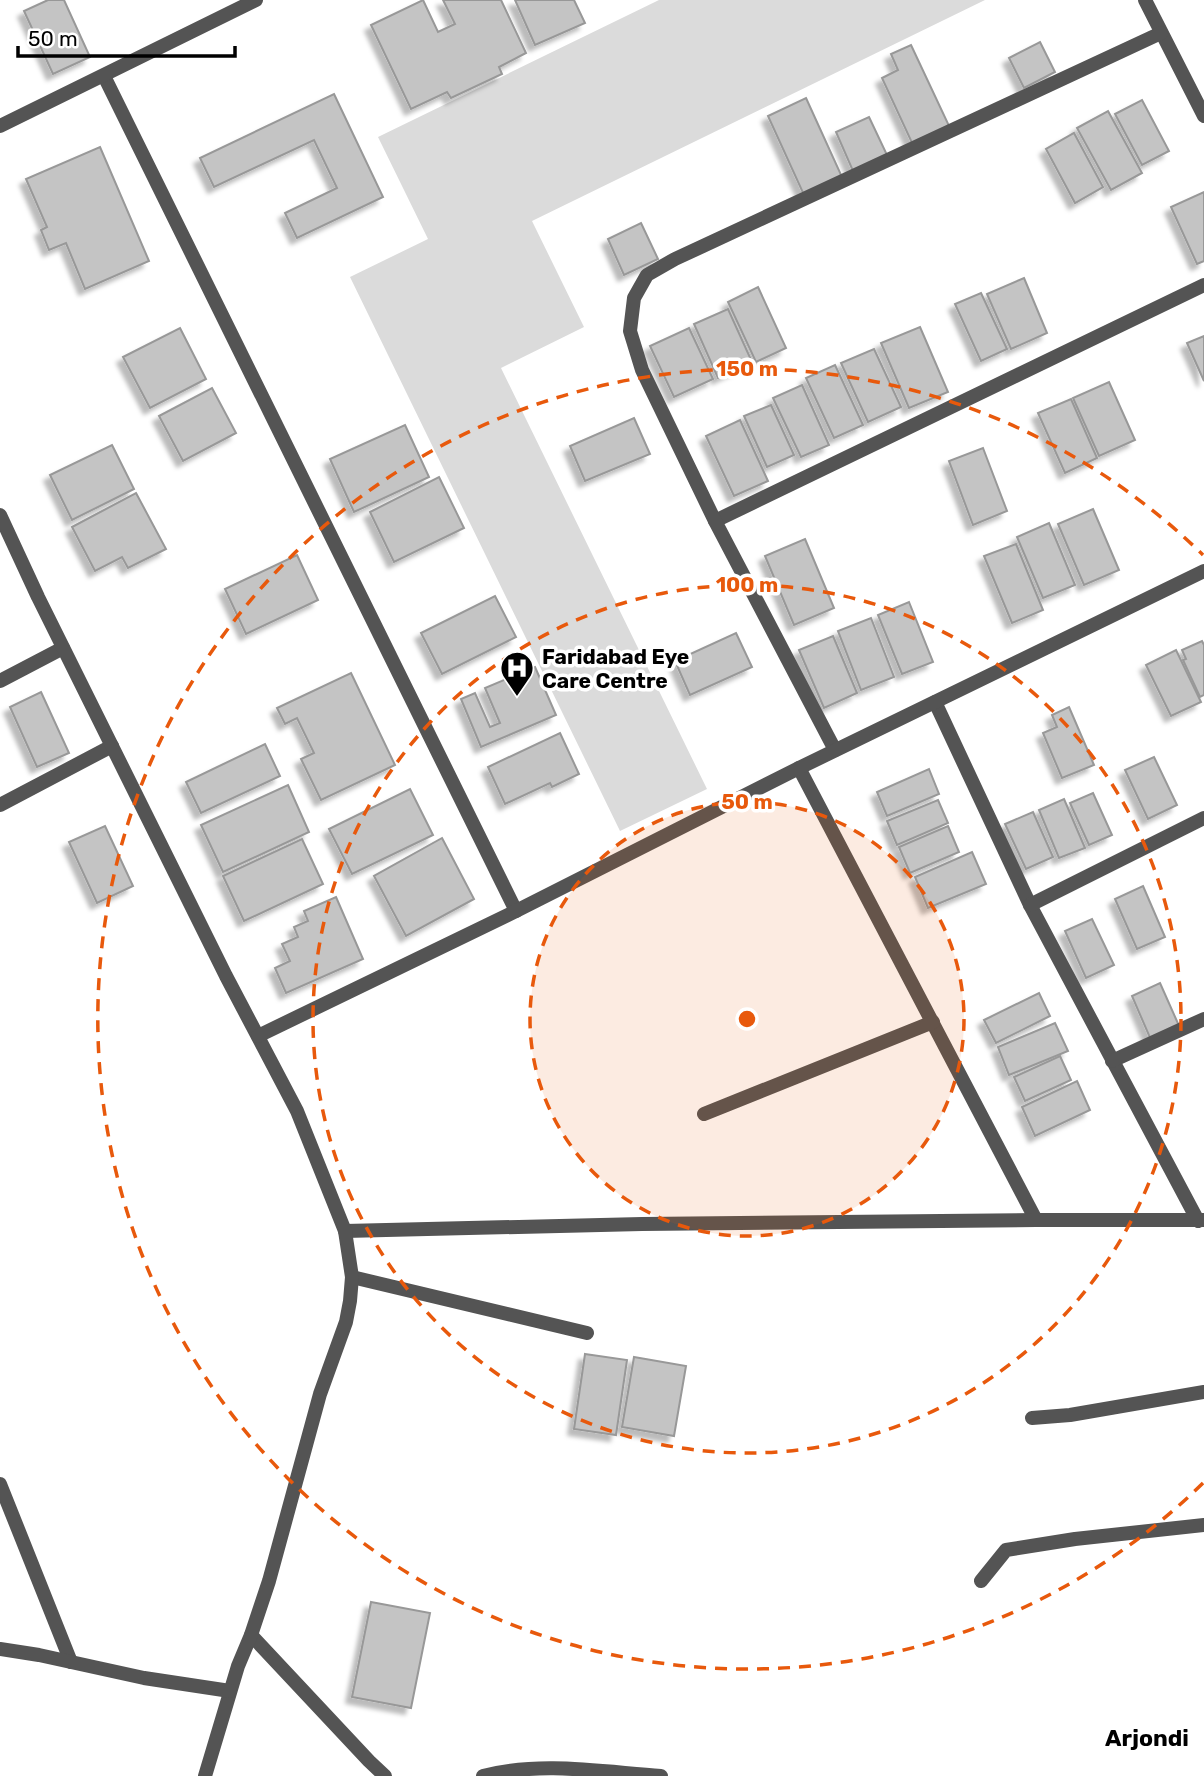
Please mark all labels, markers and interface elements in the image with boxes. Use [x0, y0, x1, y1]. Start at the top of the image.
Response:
scale bar [18, 14, 234, 58]
text: 50 m [28, 26, 78, 51]
text: 150 m [716, 356, 778, 381]
text: 100 m [716, 572, 778, 597]
place label: Faridabad Eye Care Centre [542, 644, 689, 693]
hospital icon: Faridabad Eye Care Centre [498, 649, 536, 698]
text: 50 m [721, 789, 773, 814]
centre of rings [735, 1007, 759, 1031]
district label: Arjondi [1105, 1724, 1189, 1752]

